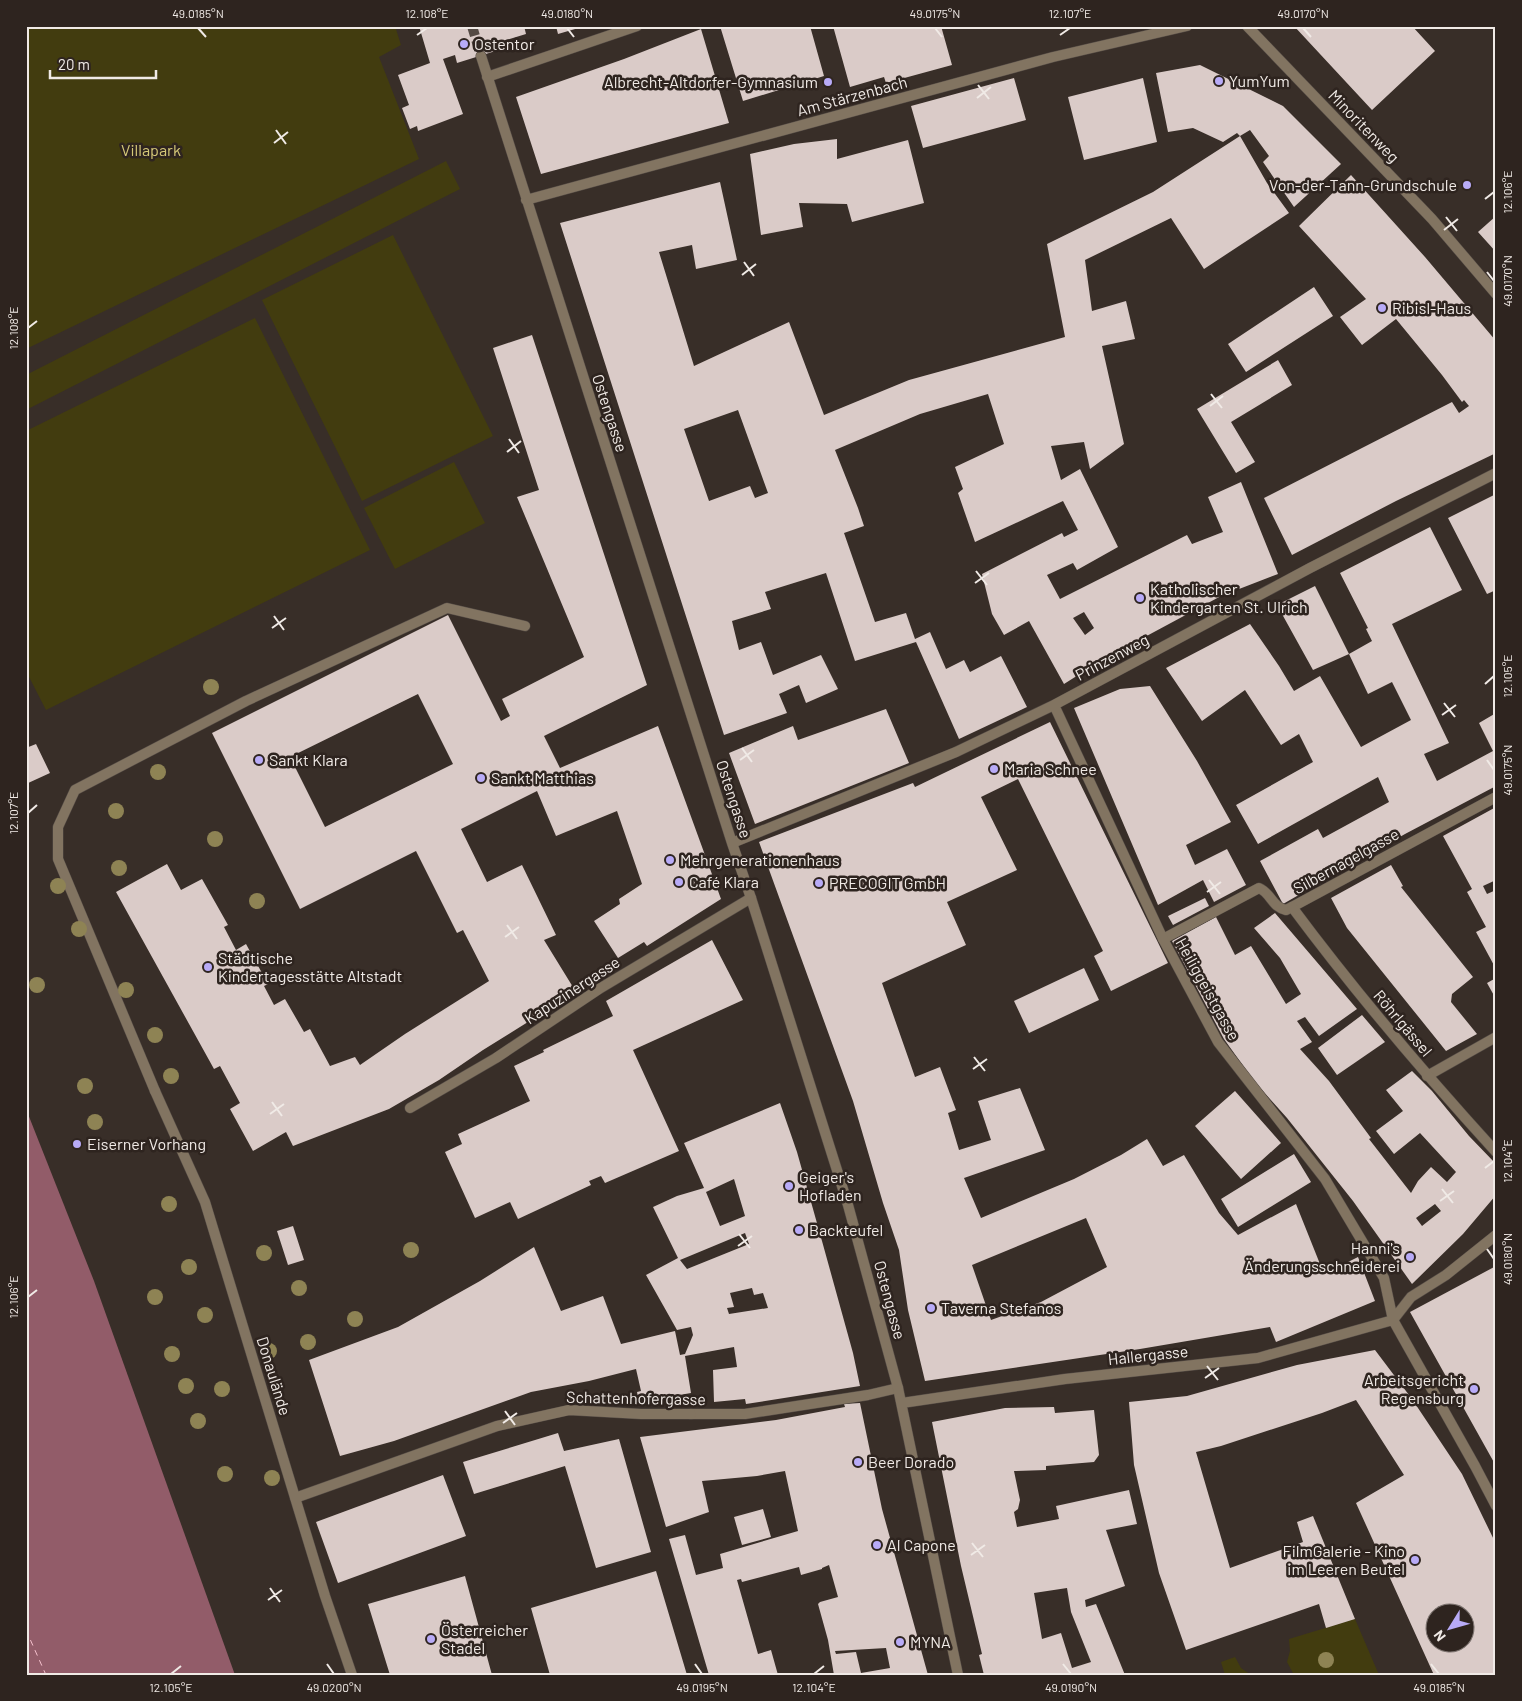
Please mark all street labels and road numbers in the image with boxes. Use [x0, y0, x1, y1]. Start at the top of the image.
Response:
street label: Am Stärzenbach [795, 72, 909, 119]
street label: Minoritenweg [1325, 85, 1404, 166]
street label: Ostengasse [589, 371, 632, 454]
street label: Prinzenweg [1072, 629, 1152, 684]
street label: Ostengasse [713, 757, 756, 840]
street label: Silbernagelgasse [1290, 824, 1402, 897]
street label: Heiliggeistgasse [1172, 934, 1244, 1043]
street label: Kapuzinergasse [521, 952, 623, 1027]
street label: Röhrlgässel [1370, 986, 1437, 1060]
street label: Ostengasse [871, 1258, 910, 1341]
street label: Donaulände [253, 1334, 295, 1418]
street label: Hallergasse [1107, 1341, 1189, 1368]
street label: Schattenhofergasse [566, 1387, 706, 1408]

